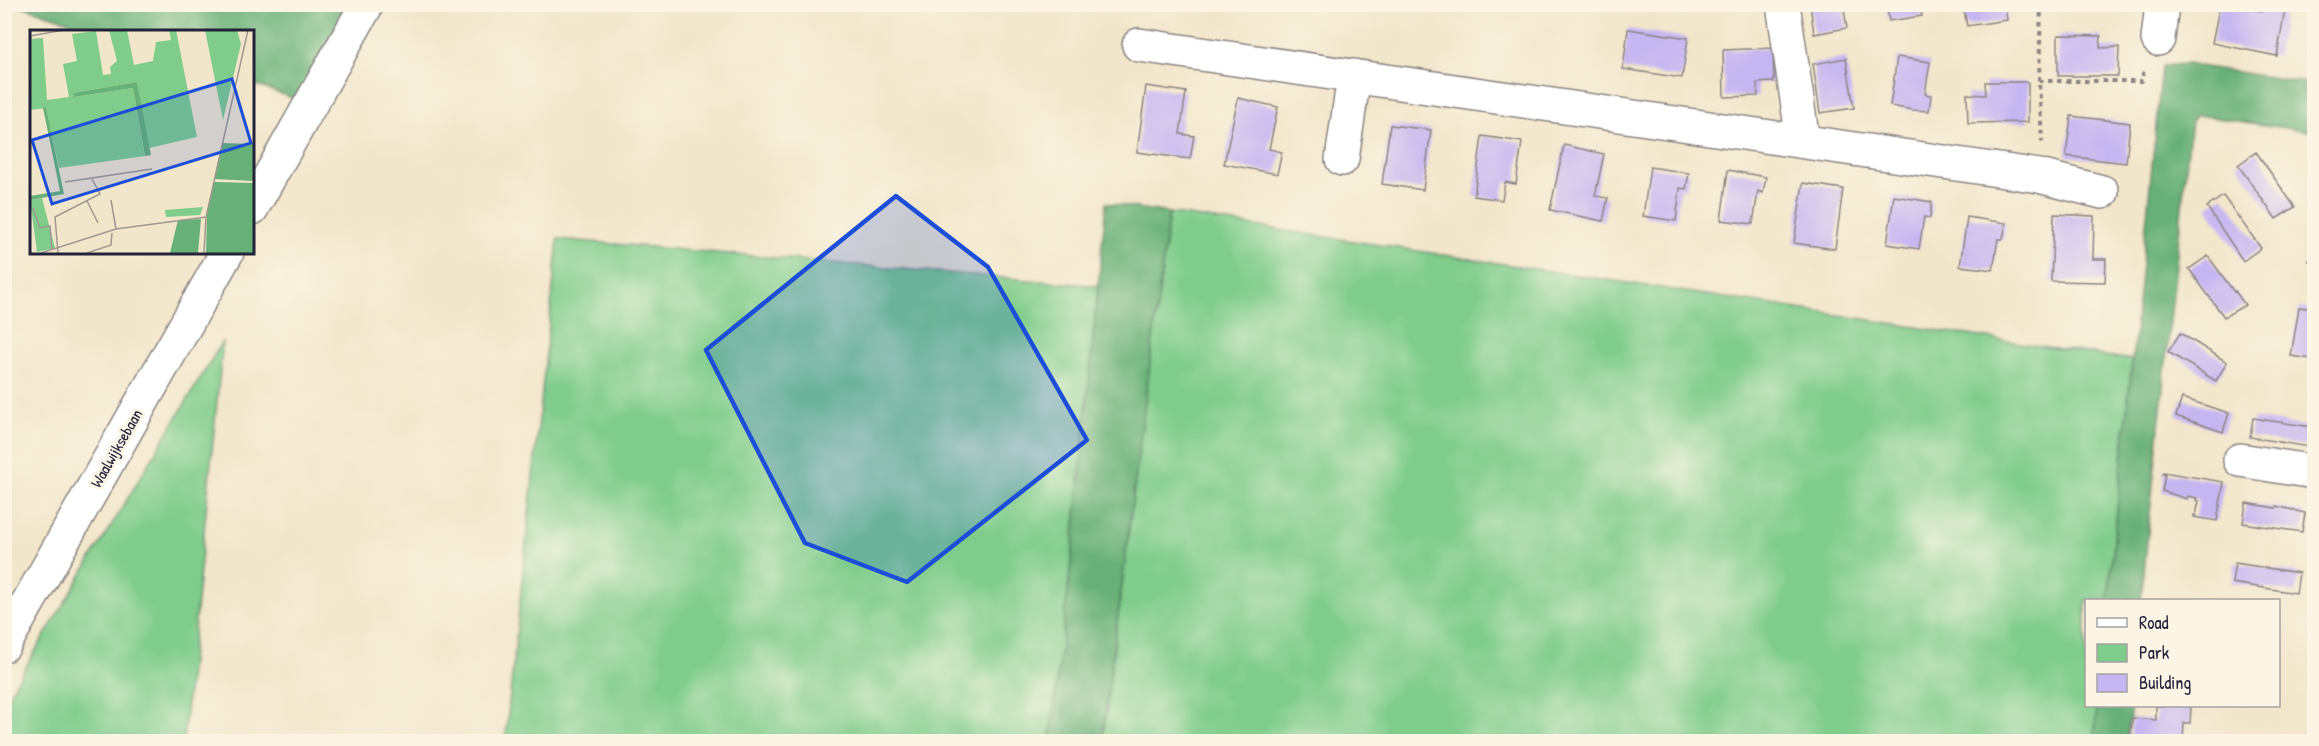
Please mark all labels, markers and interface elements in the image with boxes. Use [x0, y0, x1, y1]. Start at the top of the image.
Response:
inset map [30, 30, 254, 254]
street label: Waalwijksebaan [85, 405, 147, 491]
legend [2085, 599, 2280, 707]
text: Road [2139, 610, 2169, 635]
text: Park [2139, 640, 2170, 665]
text: Building [2139, 670, 2191, 695]

